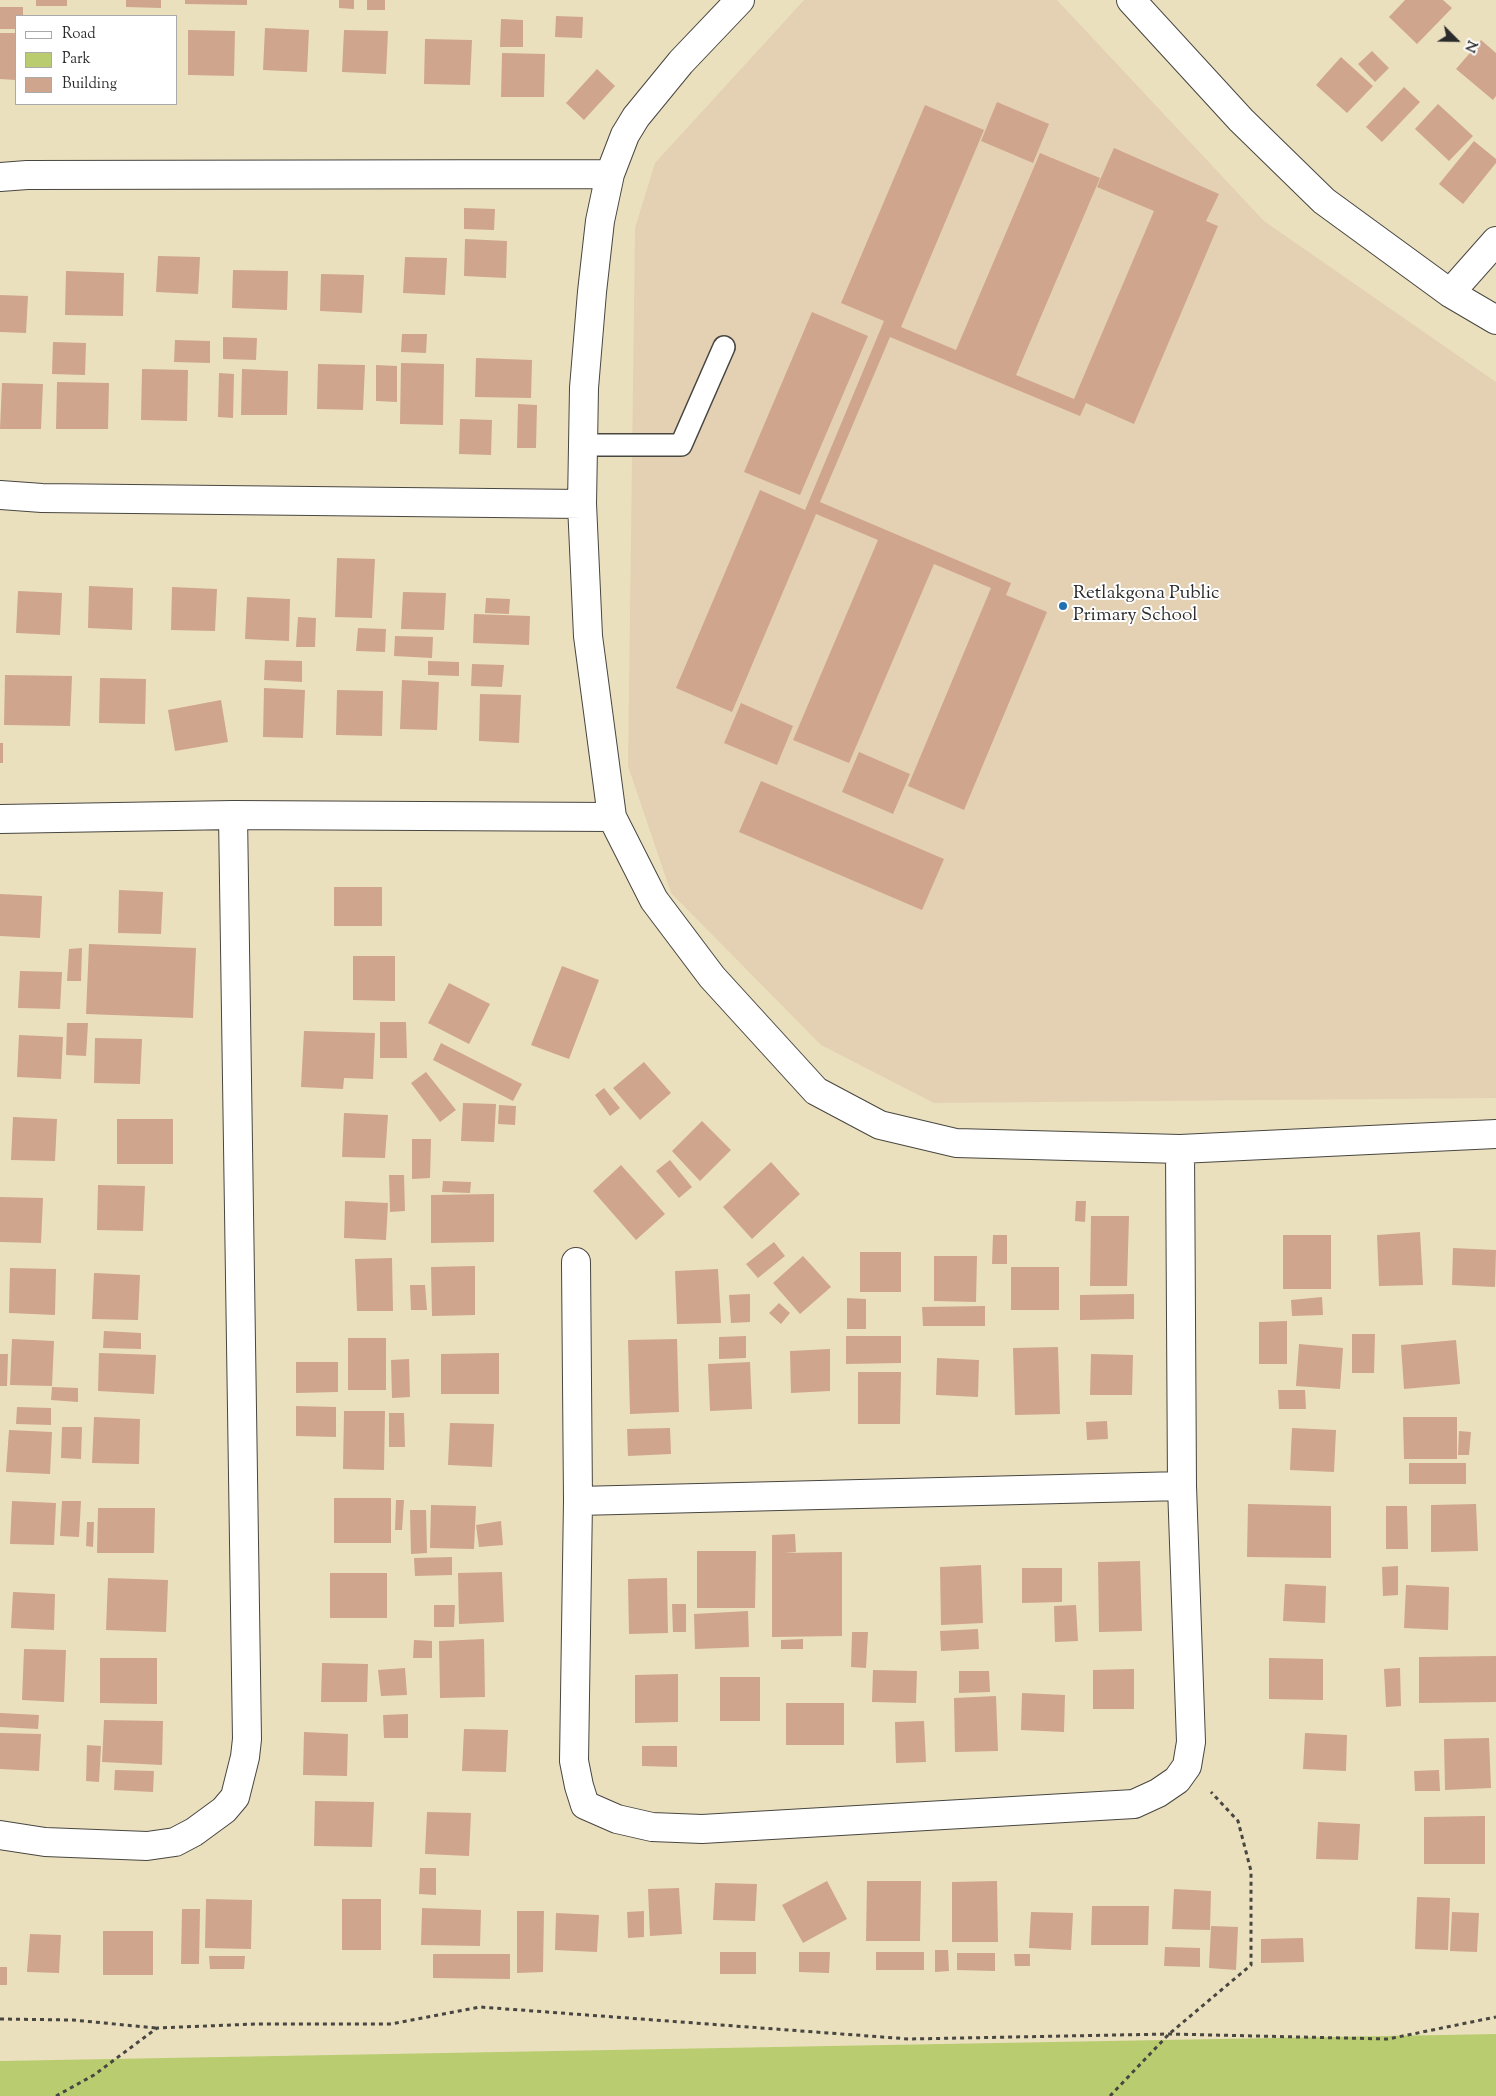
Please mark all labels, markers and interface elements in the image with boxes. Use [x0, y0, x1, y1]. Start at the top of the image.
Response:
legend [15, 15, 178, 105]
north arrow [1431, 15, 1481, 65]
text: Road [62, 24, 96, 45]
text: N [1458, 37, 1481, 55]
text: Park [62, 49, 91, 70]
text: Building [62, 74, 117, 95]
place label: Retlakgona Public Primary School [1073, 584, 1220, 628]
marker: Retlakgona Public Primary School [1057, 600, 1069, 612]

